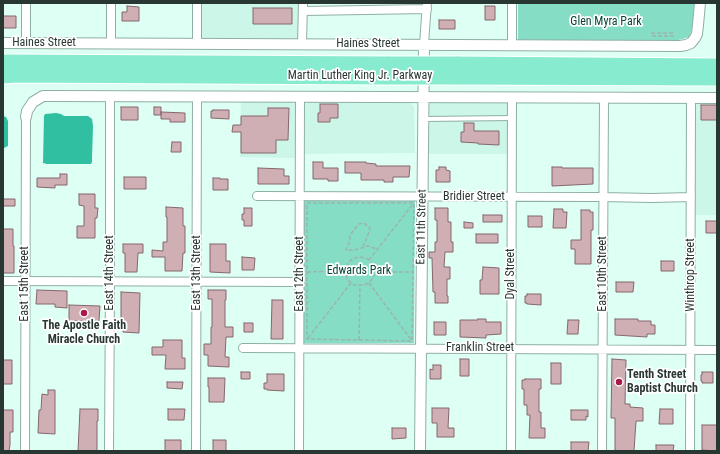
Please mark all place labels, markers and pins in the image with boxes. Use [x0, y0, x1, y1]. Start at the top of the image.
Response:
marker: The Apostle Faith Miracle Church [79, 308, 89, 318]
place label: The Apostle Faith Miracle Church [42, 319, 126, 347]
place label: Tenth Street Baptist Church [627, 368, 698, 396]
marker: Tenth Street Baptist Church [614, 377, 624, 387]

